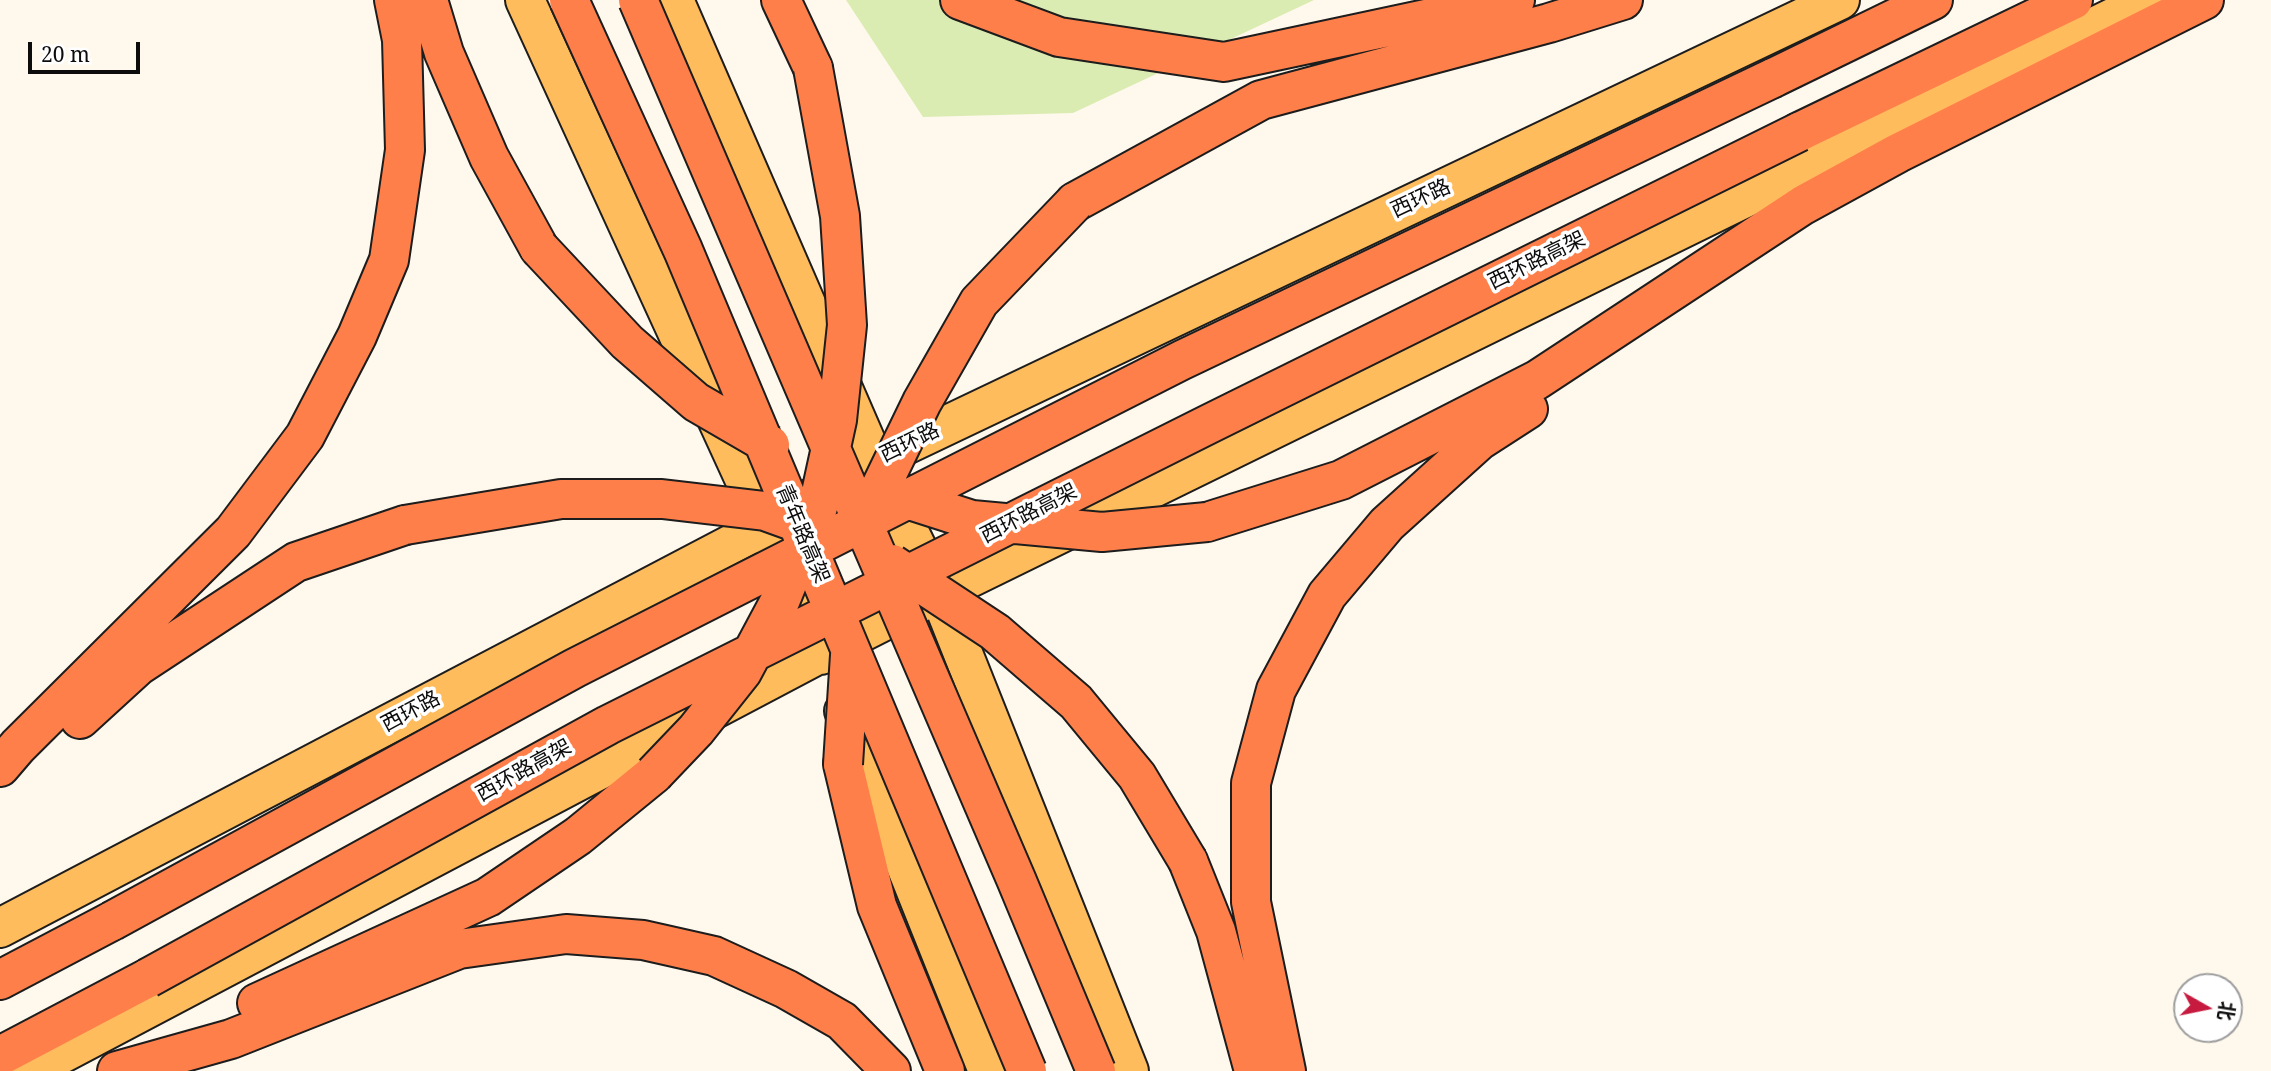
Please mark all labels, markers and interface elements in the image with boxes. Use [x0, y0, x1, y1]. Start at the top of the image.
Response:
scale bar [32, 28, 144, 72]
text: 20 m [41, 40, 90, 68]
street label: 西环路 [1387, 174, 1455, 224]
street label: 西环路高架 [1484, 227, 1590, 295]
street label: 西环路 [876, 418, 944, 468]
street label: 西环路高架 [977, 479, 1081, 549]
street label: 青年路高架 [770, 481, 834, 587]
street label: 西环路 [377, 686, 445, 738]
street label: 西环路高架 [472, 735, 576, 807]
north arrow [2173, 973, 2243, 1043]
text: 北 [2212, 1000, 2241, 1022]

